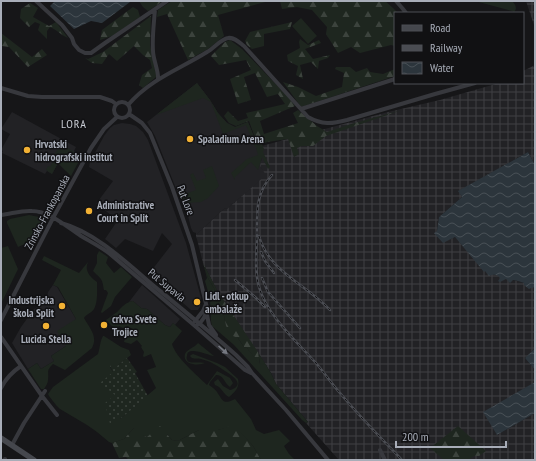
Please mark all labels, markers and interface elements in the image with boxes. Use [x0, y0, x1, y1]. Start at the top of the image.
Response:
legend [394, 12, 524, 84]
text: Road [430, 20, 450, 35]
text: Railway [430, 40, 463, 55]
text: Water [430, 60, 455, 75]
district label: LORA [61, 116, 87, 131]
place label: Spaladium Arena [198, 132, 264, 146]
marker: Spaladium Arena [185, 134, 195, 144]
place label: Hrvatski hidrografski institut [35, 137, 113, 164]
marker: Hrvatski hidrografski institut [22, 145, 32, 155]
street label: Zrinsko-Frankopanska [21, 172, 73, 252]
street label: Put Lore [174, 183, 198, 217]
place label: Administrative Court in Split [96, 198, 154, 225]
marker: Administrative Court in Split [84, 206, 94, 216]
street label: Put Supavla [145, 265, 189, 305]
place label: Lidl - otkup ambalaže [205, 289, 249, 316]
place label: Industrijska škola Split [8, 293, 55, 320]
marker: Lidl - otkup ambalaže [192, 297, 202, 307]
marker: Industrijska škola Split [57, 301, 67, 311]
place label: crkva Svete Trojice [112, 312, 157, 339]
marker: crkva Svete Trojice [99, 320, 109, 330]
marker: Lucida Stella [41, 321, 51, 331]
place label: Lucida Stella [21, 332, 72, 346]
one-way arrow [218, 346, 228, 355]
scale bar [396, 423, 506, 449]
text: 200 m [402, 429, 429, 444]

